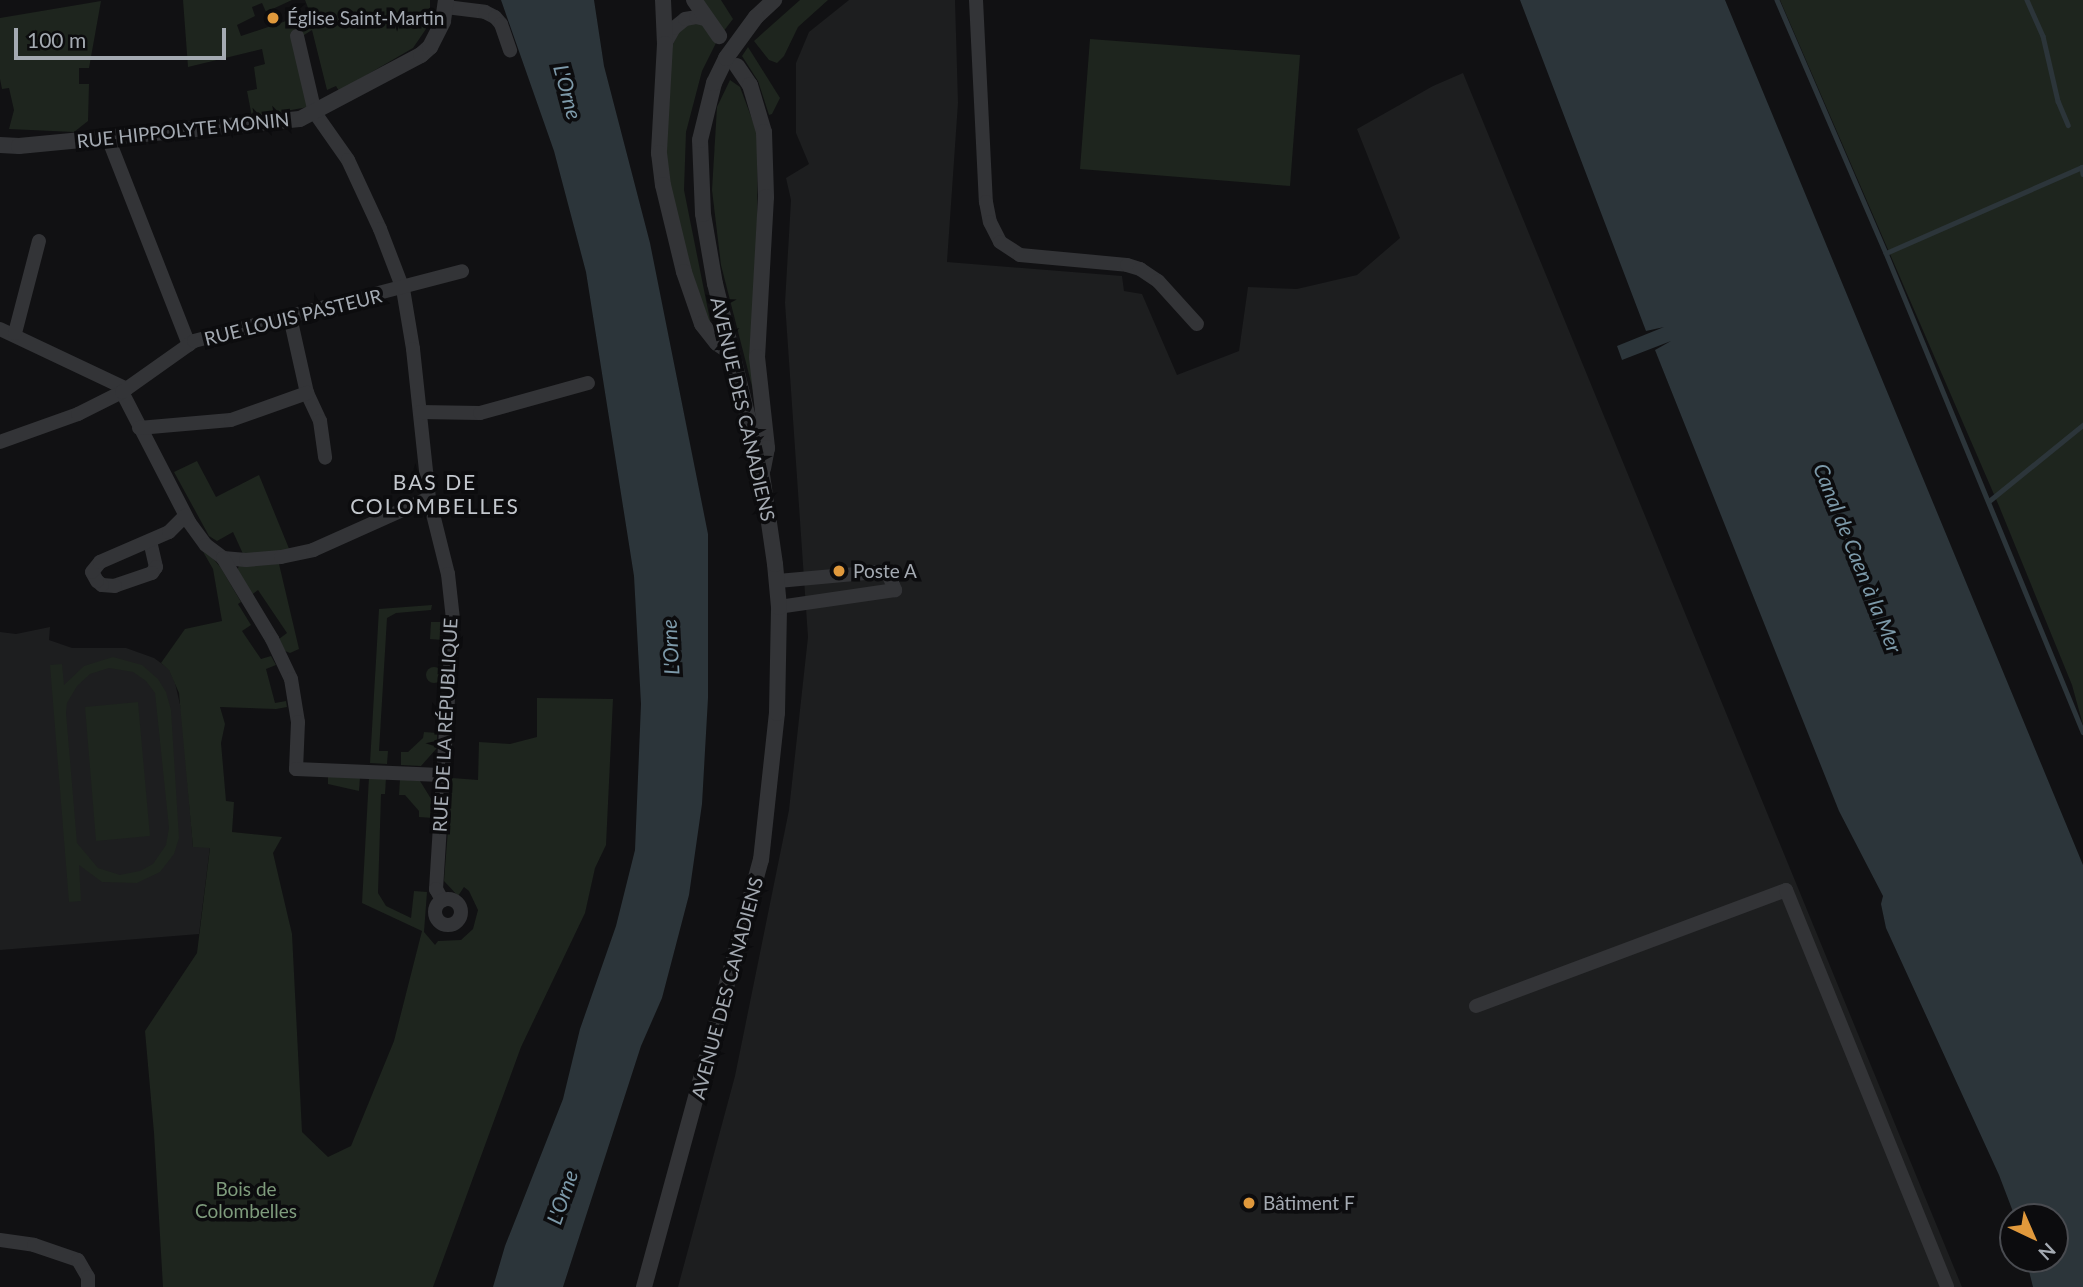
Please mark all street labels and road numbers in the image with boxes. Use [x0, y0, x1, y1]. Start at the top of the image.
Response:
street label: RUE HIPPOLYTE MONIN [76, 108, 290, 152]
street label: RUE LOUIS PASTEUR [202, 284, 384, 350]
street label: AVENUE DES CANADIENS [706, 295, 780, 523]
street label: RUE DE LA RÉPUBLIQUE [428, 617, 462, 833]
street label: AVENUE DES CANADIENS [686, 874, 768, 1102]

